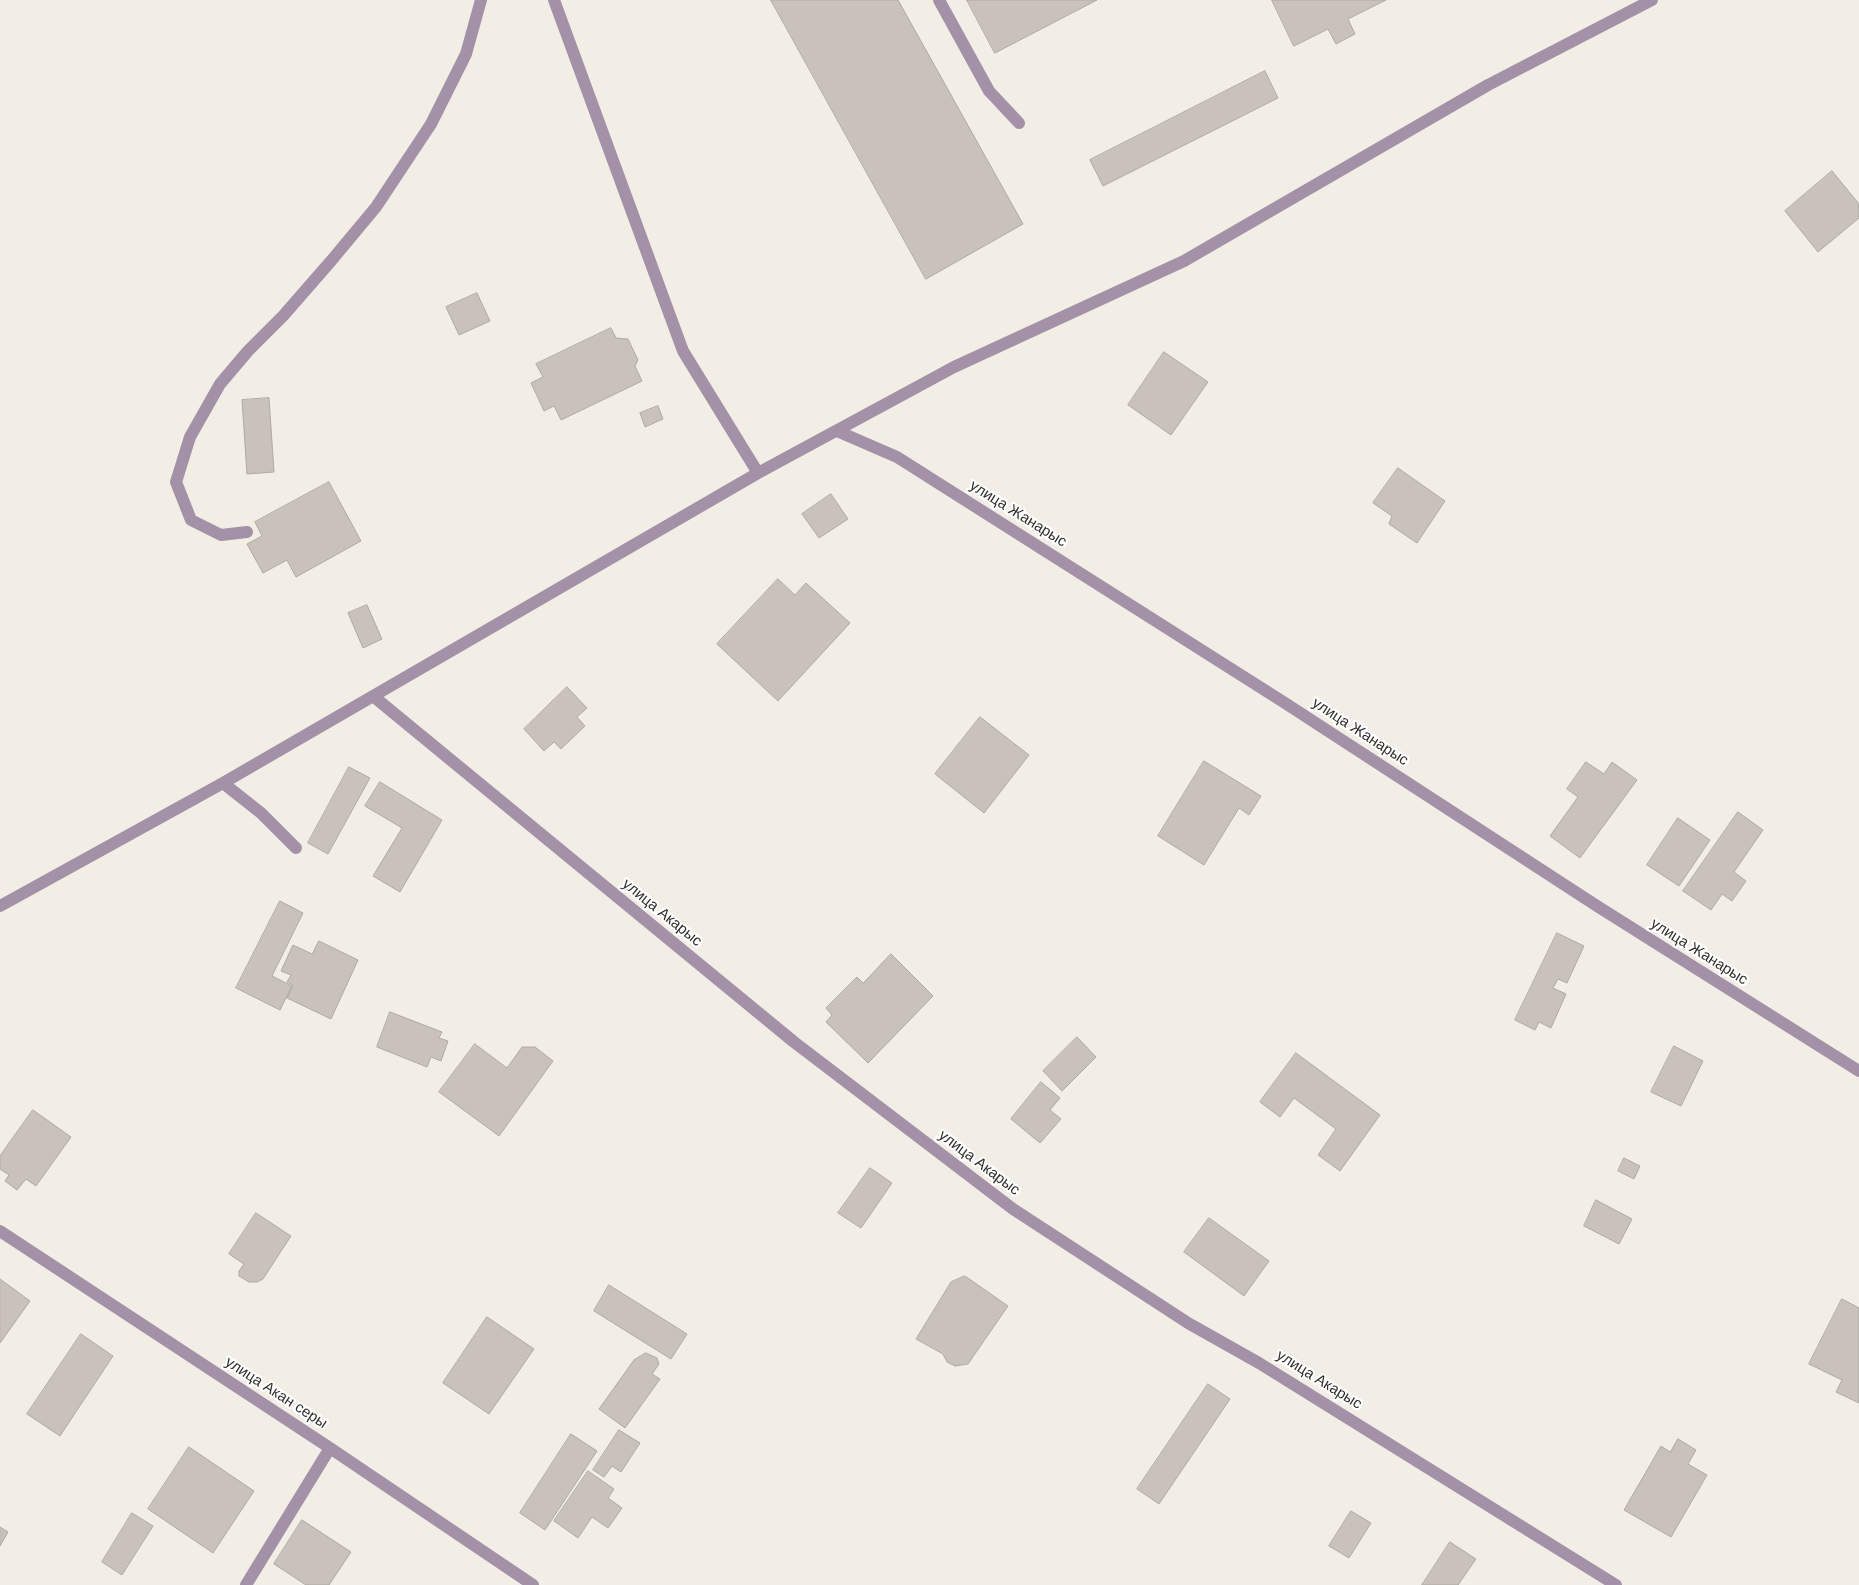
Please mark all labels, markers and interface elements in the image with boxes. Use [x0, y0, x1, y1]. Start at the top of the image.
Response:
street label: улица Жанарыс [966, 477, 1070, 551]
street label: улица Жанарыс [1309, 694, 1411, 770]
street label: улица Акарыс [619, 875, 705, 951]
street label: улица Жанарыс [1647, 915, 1751, 989]
street label: улица Акарыс [935, 1127, 1023, 1199]
street label: улица Акарыс [1273, 1347, 1365, 1413]
street label: улица Акан серы [222, 1353, 330, 1433]

